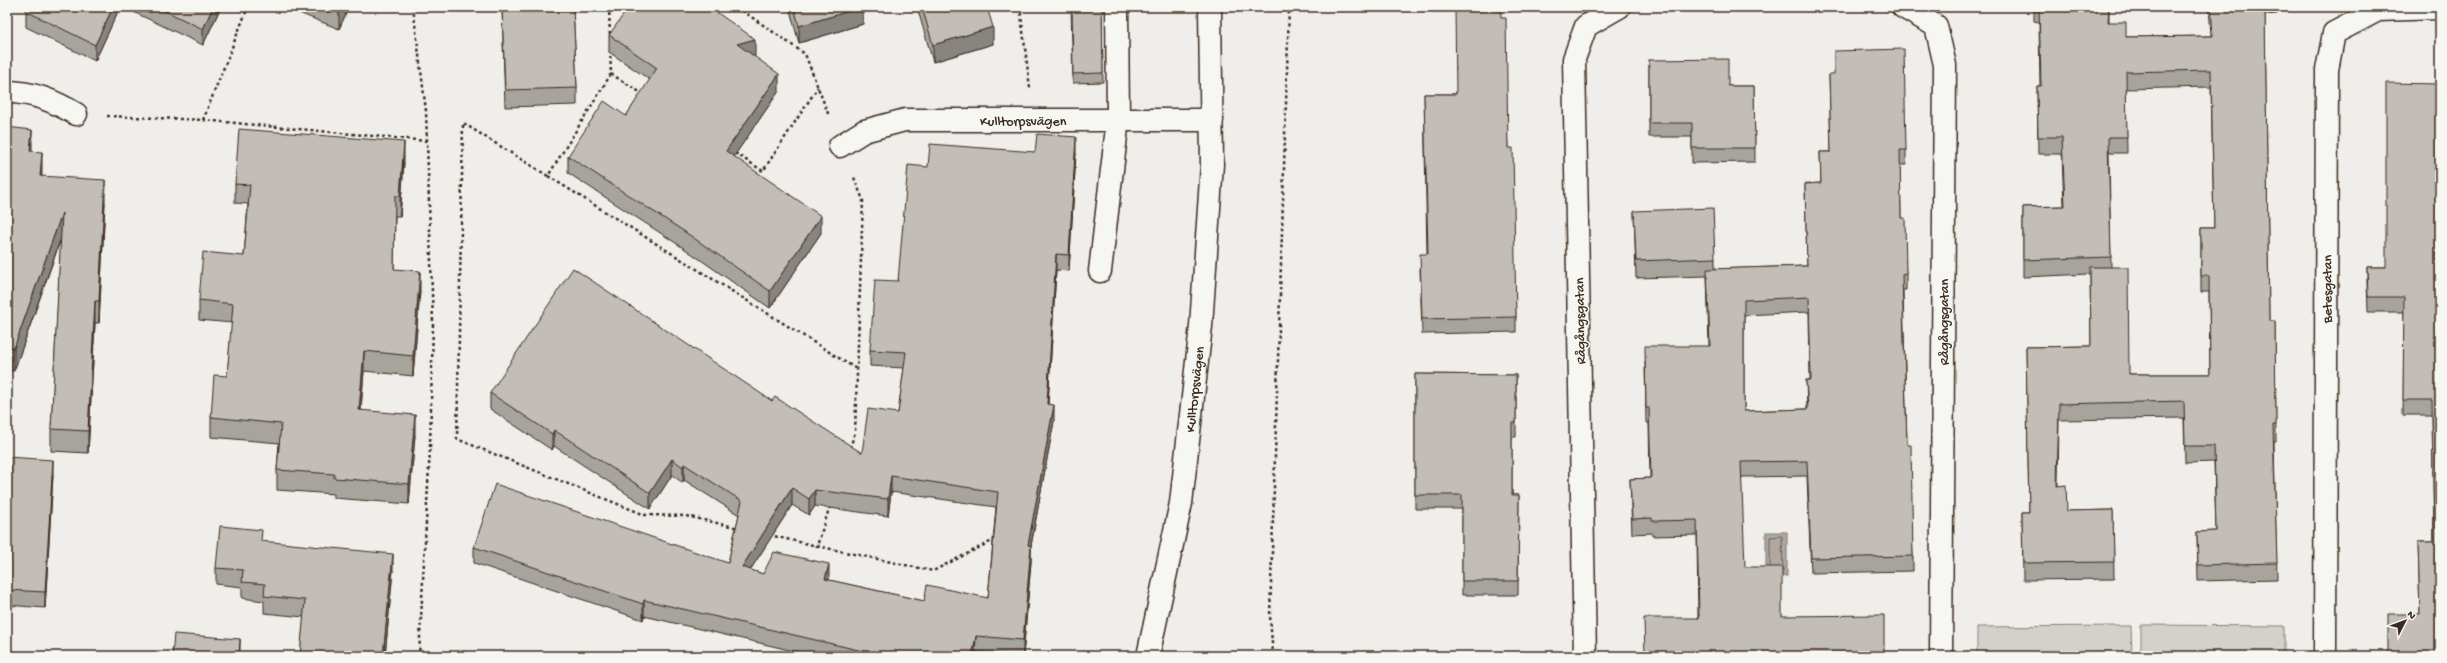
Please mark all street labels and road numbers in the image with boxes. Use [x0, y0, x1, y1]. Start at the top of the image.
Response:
street label: Kulltorpsvägen [980, 114, 1067, 131]
street label: Betesgatan [2320, 254, 2337, 324]
street label: Rågångsgatan [1572, 277, 1591, 364]
street label: Rågångsgatan [1937, 278, 1954, 365]
street label: Kulltorpsvägen [1183, 345, 1210, 433]

